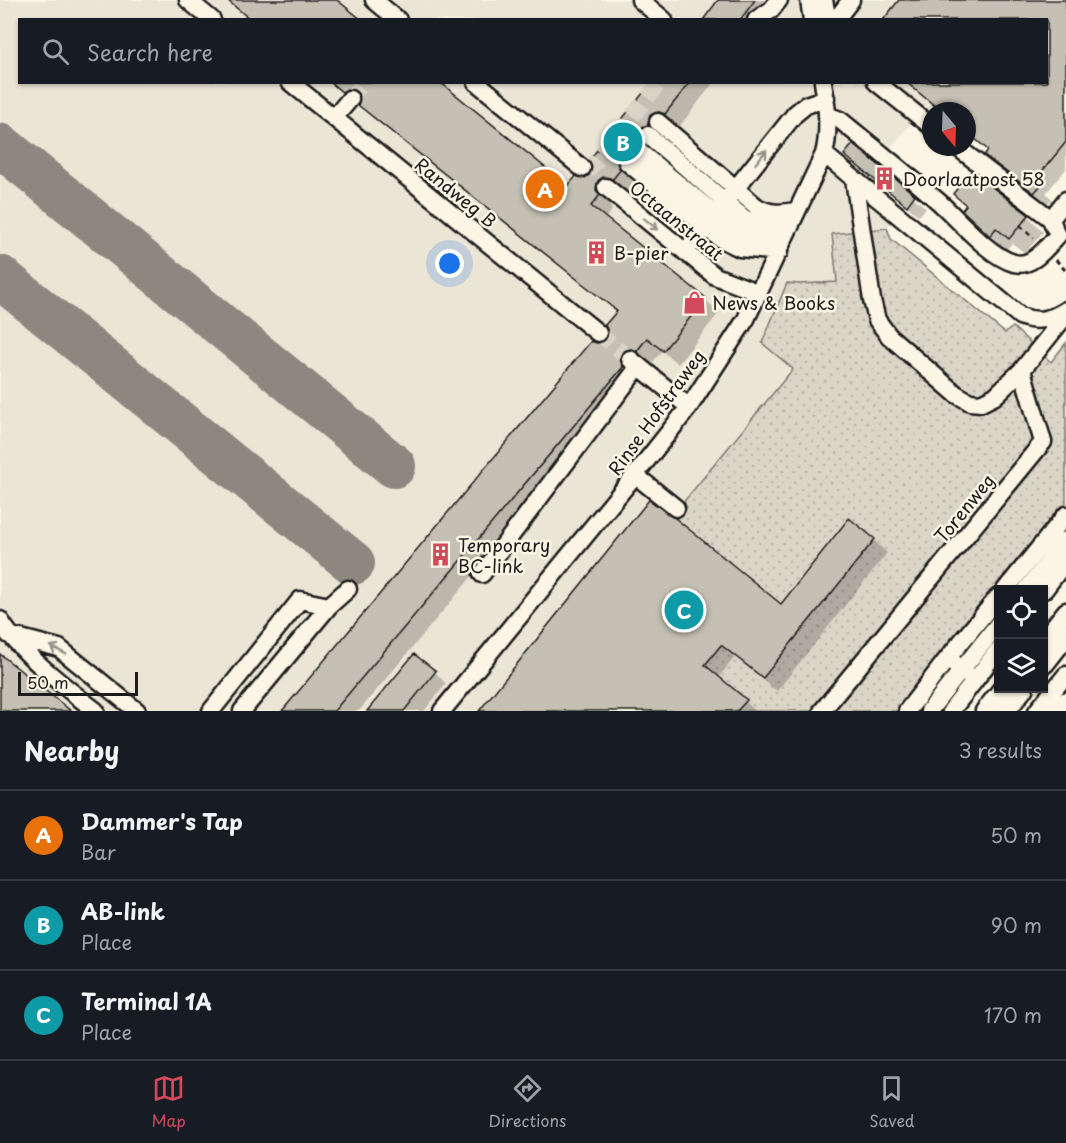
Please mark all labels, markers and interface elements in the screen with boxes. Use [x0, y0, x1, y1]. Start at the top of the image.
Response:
search box [18, 18, 1048, 84]
icon: search [39, 35, 72, 68]
text: Search here [87, 35, 213, 68]
north arrow [922, 102, 976, 156]
pin: B [604, 120, 642, 164]
one-way arrow [755, 149, 768, 165]
street label: Randweg B [409, 151, 503, 233]
building icon: Doorlaatpost 58 [872, 165, 898, 191]
place label: Doorlaatpost 58 [903, 165, 1045, 192]
pin: A [526, 166, 564, 212]
street label: Octaanstraat [624, 174, 730, 266]
one-way arrow [643, 218, 659, 231]
building icon: B-pier [583, 239, 609, 265]
place label: B-pier [614, 239, 669, 266]
your location [435, 249, 464, 278]
shop icon: News & Books [681, 289, 707, 315]
place label: News & Books [712, 289, 835, 316]
street label: Rinse Hofstraweg [601, 343, 711, 481]
street label: Torenweg [928, 467, 1000, 549]
place label: Temporary BC-link [458, 531, 550, 579]
building icon: Temporary BC-link [427, 541, 453, 567]
map controls [994, 585, 1048, 693]
button: locate [994, 585, 1048, 639]
pin: C [664, 588, 704, 632]
button: layers [994, 639, 1048, 693]
one-way arrow [49, 643, 67, 655]
scale bar [18, 669, 138, 696]
text: 50 m [27, 670, 68, 694]
text: Nearby [24, 731, 119, 770]
text: 3 results [959, 735, 1042, 765]
text: Dammer's Tap [81, 804, 243, 837]
text: A [36, 820, 51, 850]
text: 50 m [990, 820, 1042, 850]
text: Bar [81, 837, 116, 867]
text: AB-link [81, 894, 165, 927]
text: B [37, 910, 50, 940]
text: 90 m [991, 910, 1042, 940]
text: Place [81, 927, 132, 957]
text: Terminal 1A [81, 984, 212, 1017]
text: C [36, 1000, 51, 1030]
text: 170 m [984, 1000, 1042, 1030]
text: Place [81, 1017, 132, 1047]
tab: Map [151, 1072, 186, 1132]
tab: Directions [488, 1072, 566, 1132]
tab: Saved [869, 1072, 915, 1132]

